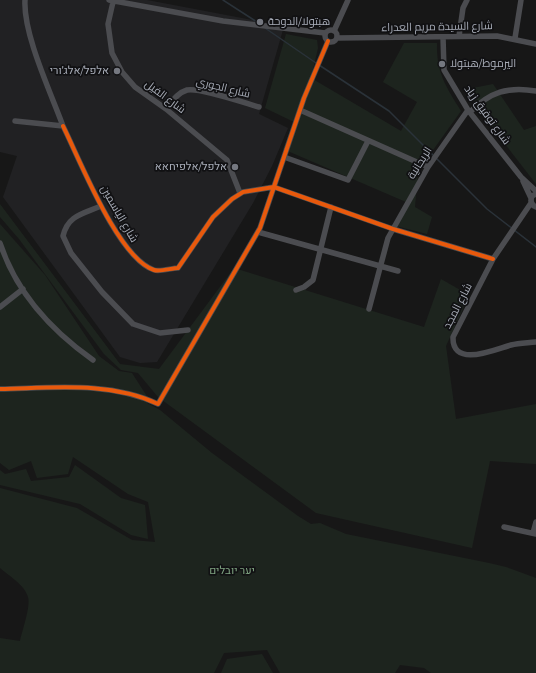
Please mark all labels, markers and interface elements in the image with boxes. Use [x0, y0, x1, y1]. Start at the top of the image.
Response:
place label: هبتولا/الدوحة [268, 15, 330, 29]
marker: هبتولا/الدوحة [255, 17, 265, 27]
street label: شارع السيدة مريم العدراء [381, 19, 493, 35]
place label: اليرموط/هبتولا [450, 57, 516, 71]
marker: اليرموط/هبتولا [437, 59, 447, 69]
place label: אלפל/אלג׳ורי [50, 64, 109, 78]
marker: אלפל/אלג׳ורי [112, 66, 122, 76]
street label: شارع الجوري [195, 75, 251, 101]
street label: شارع الفيل [142, 77, 188, 117]
street label: شارع توفيق زياد [461, 83, 513, 147]
street label: الريحانية [405, 144, 435, 182]
place label: אלפל/אלפיחאא [155, 160, 227, 174]
marker: אלפל/אלפיחאא [230, 162, 240, 172]
street label: شارع الياسمين [97, 183, 141, 245]
street label: شارع المجد [441, 281, 475, 331]
park label: יער יובלים [209, 564, 255, 578]

